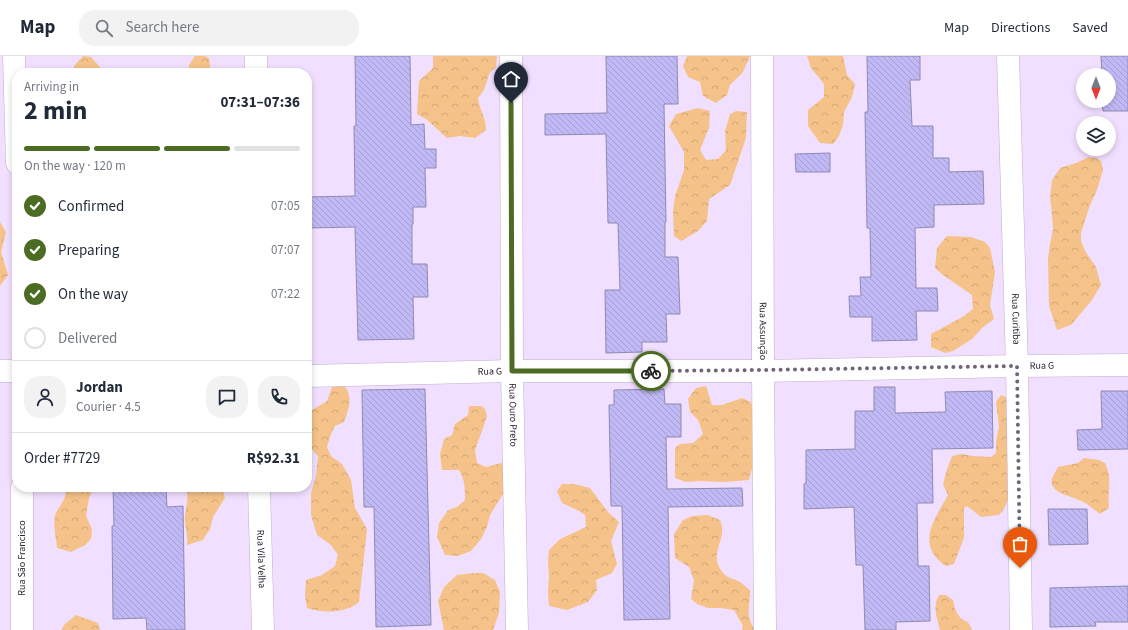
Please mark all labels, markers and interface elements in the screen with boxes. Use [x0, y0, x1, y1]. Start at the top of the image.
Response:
search box [79, 10, 359, 46]
text: Map [20, 14, 55, 41]
icon: search [93, 17, 115, 39]
text: Search here [125, 17, 199, 38]
text: Map [944, 18, 969, 38]
text: Directions [991, 18, 1050, 38]
text: Saved [1072, 18, 1108, 38]
pin [494, 62, 528, 103]
icon: home [500, 68, 522, 90]
north arrow [1076, 68, 1116, 108]
map controls [1076, 68, 1116, 156]
text: Arriving in [24, 78, 79, 96]
text: 2 min [24, 92, 87, 129]
text: 07:31–07:36 [220, 92, 300, 113]
button: layers [1076, 116, 1116, 156]
text: On the way · 120 m [24, 157, 126, 175]
icon: check [24, 195, 46, 217]
text: Confirmed [58, 196, 124, 217]
text: 07:05 [271, 197, 300, 215]
icon: check [24, 239, 46, 261]
text: Preparing [58, 240, 119, 261]
text: 07:07 [271, 241, 300, 259]
icon: check [24, 283, 46, 305]
text: On the way [58, 284, 128, 305]
text: 07:22 [271, 285, 300, 303]
street label: Rua Curitiba [1008, 293, 1023, 345]
street label: Rua Assunção [756, 302, 770, 360]
text: Delivered [58, 328, 117, 349]
courier [631, 351, 671, 391]
street label: Rua G [1030, 359, 1054, 373]
icon: bike [640, 360, 662, 382]
street label: Rua G [478, 364, 502, 379]
button: person [24, 376, 66, 418]
button: chat [206, 376, 248, 418]
button: phone [258, 376, 300, 418]
text: Jordan [76, 377, 123, 398]
street label: Rua Ouro Preto [505, 383, 520, 447]
text: Courier · 4.5 [76, 398, 141, 416]
text: Order #7729 [24, 448, 100, 469]
text: R$92.31 [247, 448, 300, 469]
street label: Rua São Francisco [15, 520, 29, 596]
pin [1003, 527, 1037, 568]
street label: Rua Vila Velha [253, 530, 269, 588]
icon: bag [1009, 533, 1031, 555]

